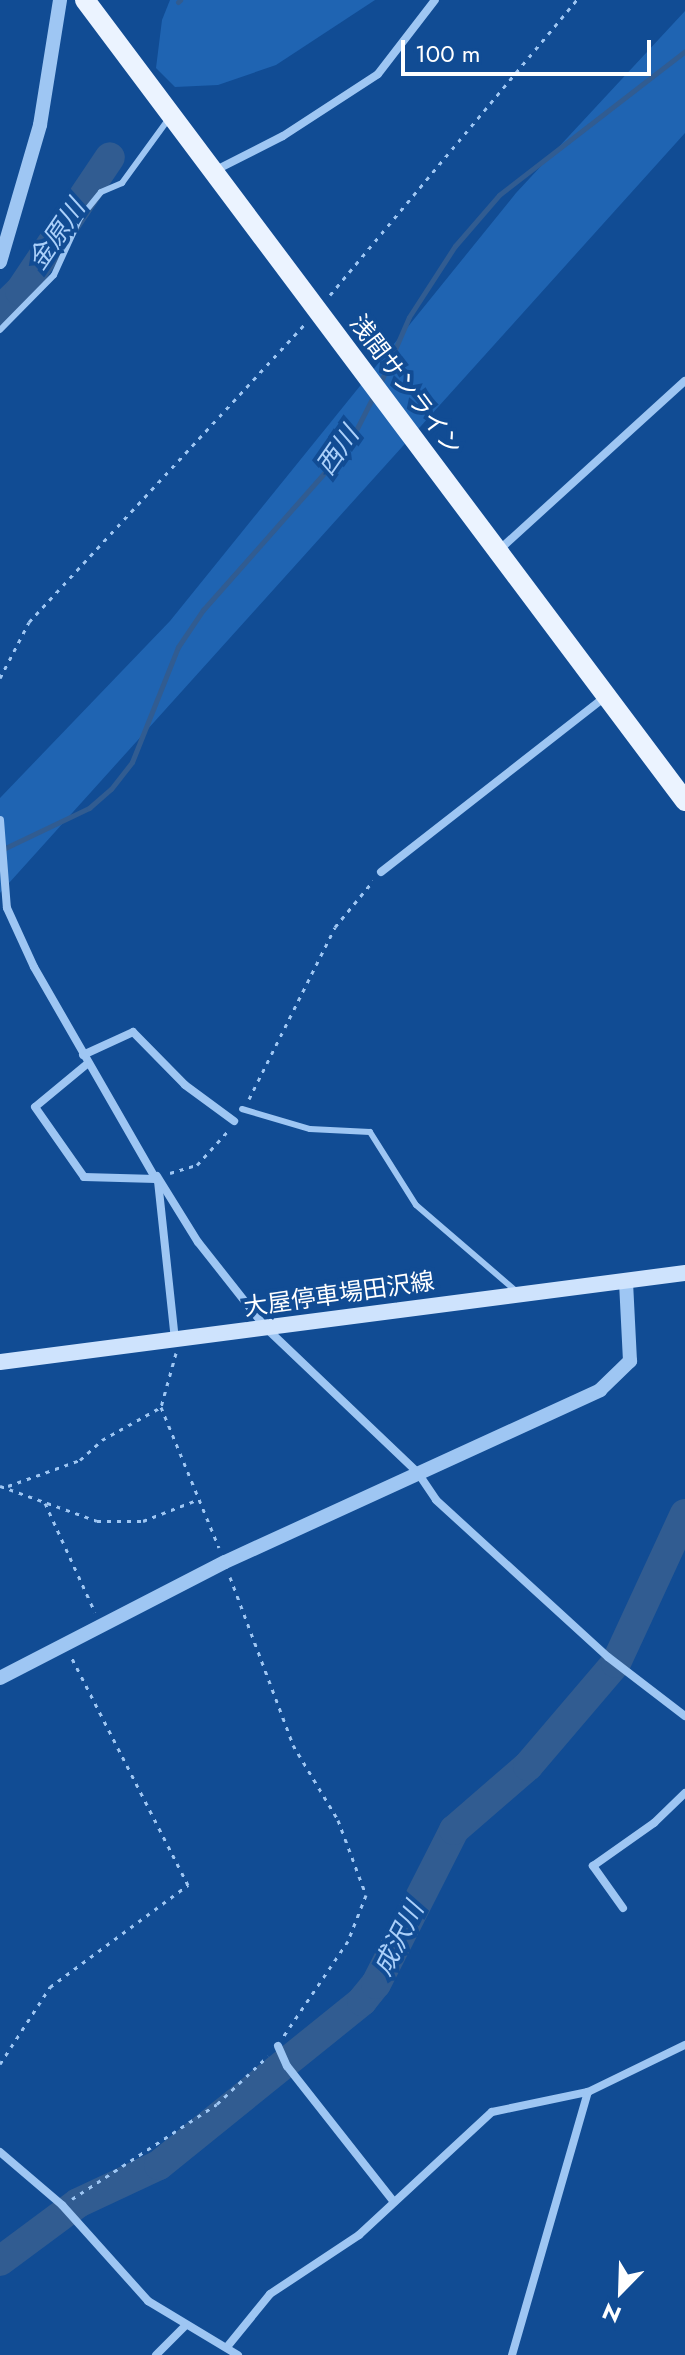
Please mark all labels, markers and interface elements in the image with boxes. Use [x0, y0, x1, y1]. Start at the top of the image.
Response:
scale bar [405, 24, 655, 74]
text: 100 m [415, 36, 481, 71]
water label: 金原川 [22, 194, 92, 276]
street label: 浅間サンライン [344, 309, 468, 461]
water label: 西川 [310, 421, 366, 481]
street label: 大屋停車場田沢線 [242, 1266, 436, 1322]
water label: 成沢川 [367, 1897, 431, 1981]
north arrow [581, 2251, 661, 2331]
text: N [597, 2295, 626, 2331]

